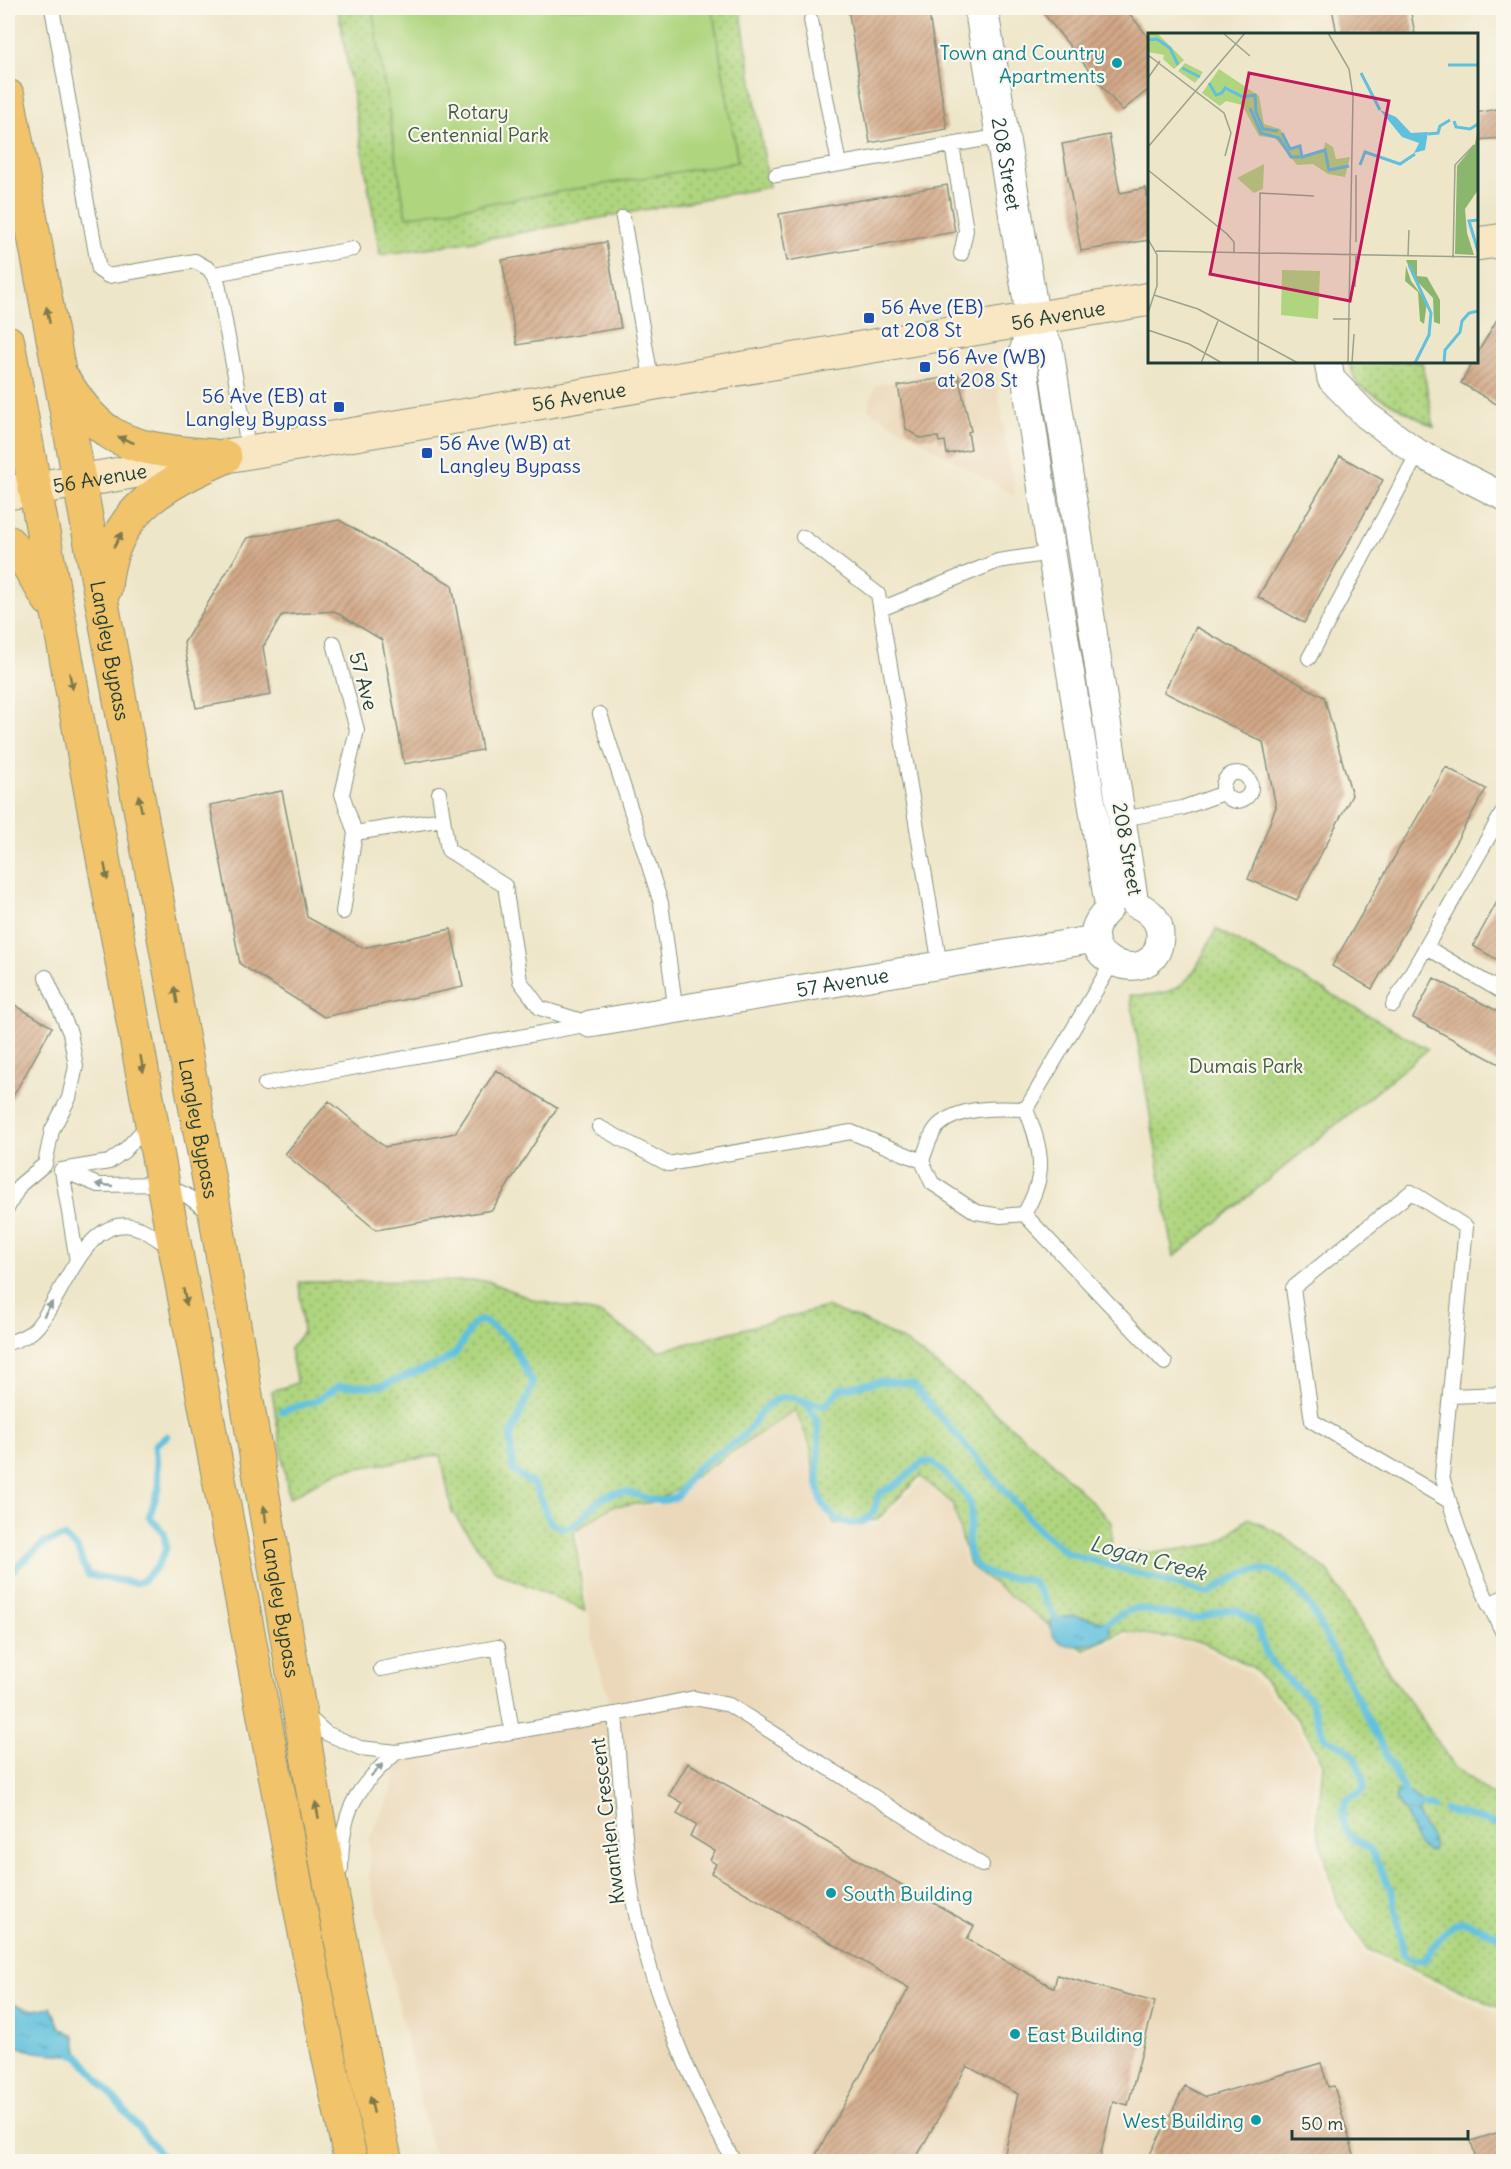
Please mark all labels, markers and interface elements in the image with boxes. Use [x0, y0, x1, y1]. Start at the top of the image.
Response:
inset map [1148, 33, 1478, 363]
place label: Town and Country Apartments [939, 40, 1105, 88]
marker: Town and Country Apartments [1110, 56, 1124, 70]
park label: Rotary Centennial Park [407, 99, 549, 147]
street label: 208 Street [987, 115, 1027, 212]
place label: 56 Ave (EB) at 208 St [881, 294, 983, 342]
street label: 56 Avenue [1009, 294, 1107, 335]
one-way arrow [43, 306, 52, 325]
marker: 56 Ave (EB) at 208 St [862, 311, 876, 325]
place label: 56 Ave (WB) at 208 St [937, 344, 1046, 392]
marker: 56 Ave (WB) at 208 St [918, 360, 932, 374]
street label: 56 Avenue [530, 376, 628, 416]
place label: 56 Ave (EB) at Langley Bypass [185, 383, 327, 431]
marker: 56 Ave (EB) at Langley Bypass [332, 400, 346, 414]
place label: 56 Ave (WB) at Langley Bypass [439, 430, 581, 478]
one-way arrow [117, 434, 135, 444]
marker: 56 Ave (WB) at Langley Bypass [420, 446, 434, 460]
street label: 56 Avenue [51, 457, 149, 498]
one-way arrow [113, 532, 123, 549]
street label: Langley Bypass [86, 579, 136, 723]
street label: 57 Ave [344, 649, 384, 713]
one-way arrow [66, 671, 75, 690]
one-way arrow [135, 794, 144, 813]
street label: 208 Street [1108, 801, 1148, 898]
one-way arrow [102, 863, 111, 882]
street label: 57 Avenue [794, 961, 890, 1002]
one-way arrow [171, 986, 180, 1005]
park label: Dumais Park [1189, 1053, 1303, 1078]
one-way arrow [137, 1055, 146, 1074]
street label: Langley Bypass [174, 1056, 225, 1200]
one-way arrow [95, 1180, 114, 1190]
one-way arrow [181, 1288, 190, 1307]
one-way arrow [42, 1301, 53, 1317]
one-way arrow [261, 1505, 270, 1524]
water label: Logan Creek [1087, 1530, 1210, 1587]
street label: Langley Bypass [258, 1535, 306, 1679]
street label: Kwantlen Crescent [584, 1736, 630, 1906]
one-way arrow [370, 1763, 384, 1777]
one-way arrow [312, 1800, 321, 1819]
place label: South Building [843, 1881, 973, 1906]
marker: South Building [824, 1886, 838, 1900]
place label: East Building [1027, 2022, 1143, 2047]
marker: East Building [1008, 2027, 1022, 2041]
one-way arrow [367, 2095, 376, 2114]
scale bar [1292, 2103, 1468, 2141]
place label: West Building [1122, 2108, 1244, 2133]
text: 50 m [1301, 2112, 1343, 2135]
marker: West Building [1249, 2113, 1263, 2127]

